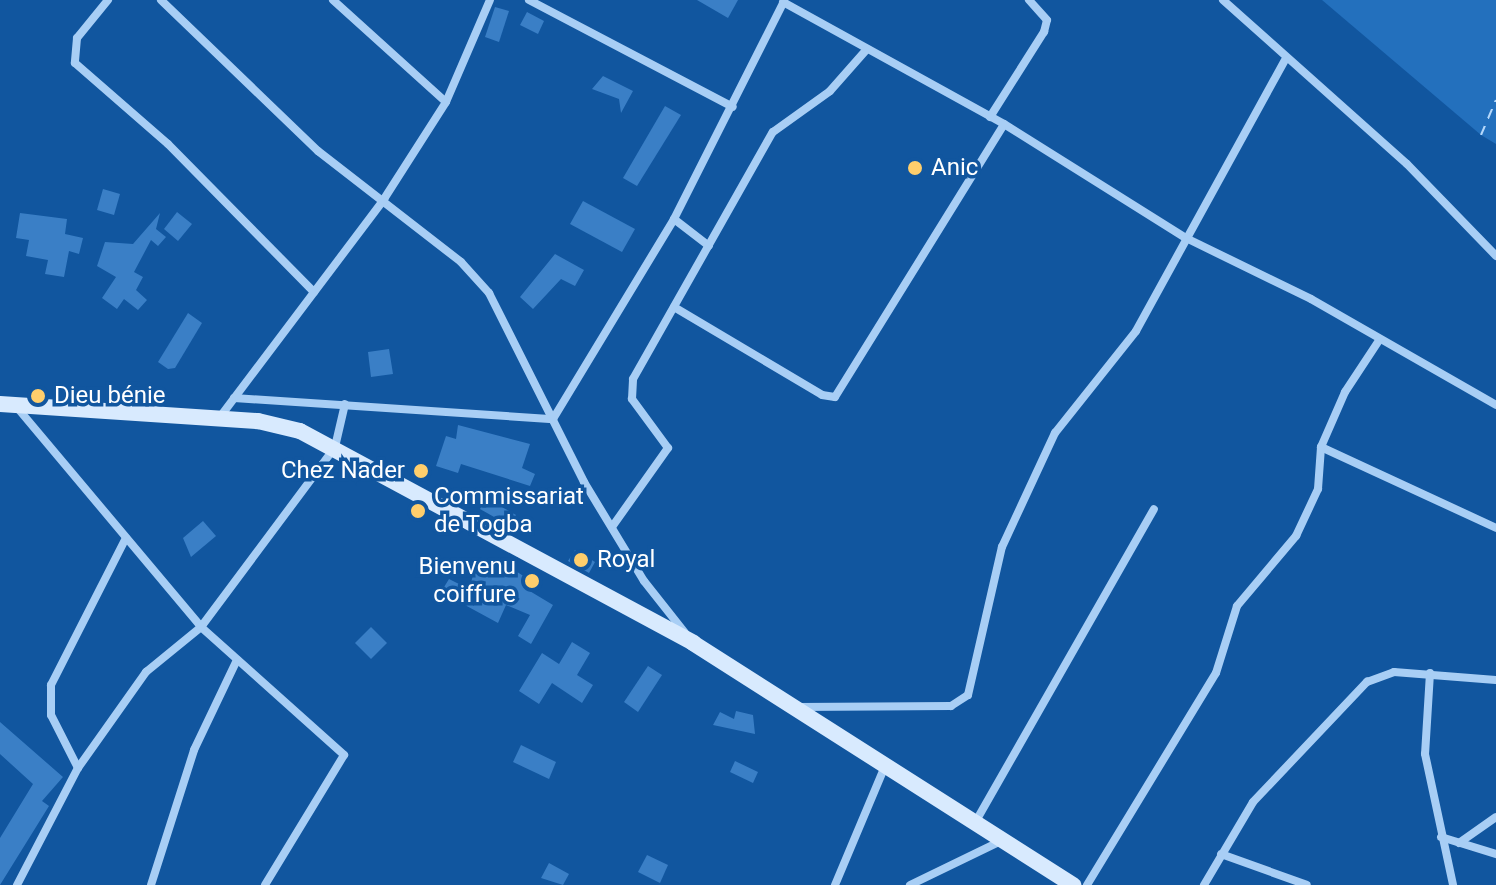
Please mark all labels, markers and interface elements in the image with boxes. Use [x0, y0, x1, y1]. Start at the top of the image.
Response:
place label: Anic [931, 154, 978, 182]
marker: Anic [906, 159, 924, 177]
place label: Dieu bénie [54, 382, 166, 410]
marker: Dieu bénie [29, 387, 47, 405]
place label: Chez Nader [281, 457, 405, 485]
marker: Chez Nader [412, 462, 430, 480]
place label: Commissariat de Togba [434, 483, 584, 539]
marker: Commissariat de Togba [409, 502, 427, 520]
place label: Royal [597, 546, 655, 574]
marker: Royal [572, 551, 590, 569]
place label: Bienvenu coiffure [419, 553, 516, 609]
marker: Bienvenu coiffure [523, 572, 541, 590]

